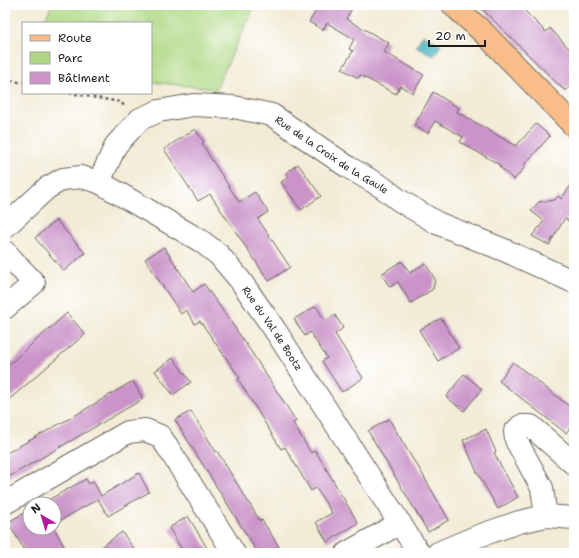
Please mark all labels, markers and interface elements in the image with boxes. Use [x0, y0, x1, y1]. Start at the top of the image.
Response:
legend [22, 22, 152, 94]
scale bar [429, 22, 485, 48]
text: 20 m [435, 28, 466, 44]
text: Route [58, 30, 92, 46]
text: Parc [58, 50, 83, 66]
text: Bâtiment [58, 70, 110, 86]
street label: Rue de la Croix de la Gaule [273, 113, 392, 197]
street label: Rue du Val de Bootz [240, 283, 306, 373]
north arrow [22, 496, 62, 536]
text: N [28, 500, 44, 517]

